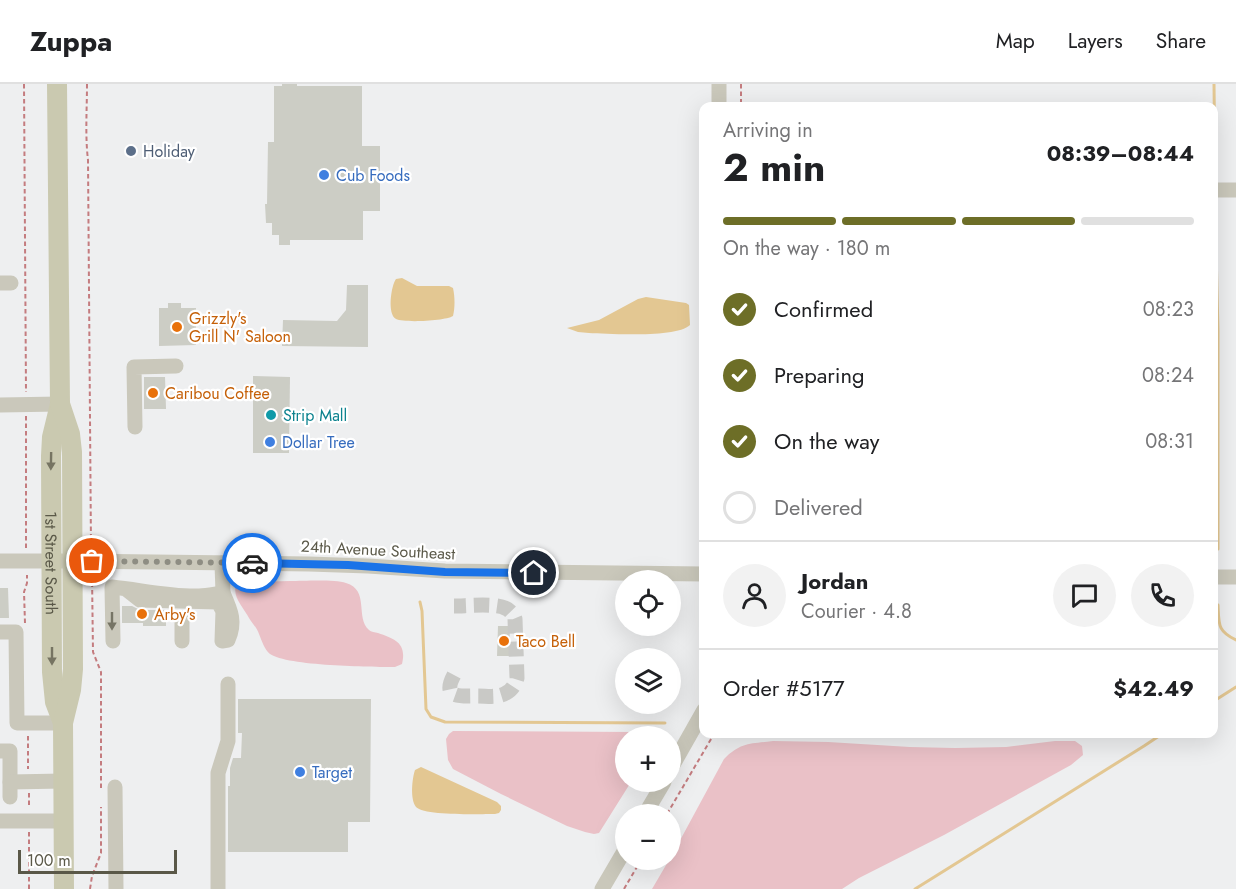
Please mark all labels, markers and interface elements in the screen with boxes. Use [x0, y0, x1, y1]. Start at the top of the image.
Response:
text: Zuppa [30, 21, 112, 62]
text: Map [996, 26, 1035, 56]
text: Layers [1068, 26, 1123, 56]
text: Share [1156, 26, 1206, 56]
text: Arriving in [723, 116, 813, 145]
text: 08:39–08:44 [1047, 137, 1194, 169]
text: 2 min [723, 139, 825, 196]
place label: Holiday [143, 140, 196, 163]
marker: Holiday [124, 144, 138, 158]
place label: Cub Foods [336, 164, 410, 187]
marker: Cub Foods [317, 168, 331, 182]
text: On the way · 180 m [723, 234, 890, 263]
icon: check [723, 293, 756, 326]
text: Confirmed [774, 293, 873, 325]
text: 08:23 [1143, 295, 1194, 324]
place label: Grizzly's Grill N' Saloon [189, 307, 291, 348]
marker: Grizzly's Grill N' Saloon [170, 320, 184, 334]
icon: check [723, 359, 756, 392]
text: Preparing [774, 359, 865, 391]
text: 08:24 [1142, 361, 1194, 390]
place label: Caribou Coffee [165, 382, 270, 405]
marker: Caribou Coffee [146, 386, 160, 400]
place label: Strip Mall [283, 404, 347, 427]
marker: Strip Mall [264, 408, 278, 422]
icon: check [723, 425, 756, 458]
text: On the way [774, 425, 879, 457]
text: 08:31 [1145, 427, 1194, 456]
place label: Dollar Tree [282, 431, 355, 454]
marker: Dollar Tree [263, 435, 277, 449]
one-way arrow [46, 452, 56, 471]
text: Delivered [774, 491, 863, 523]
street label: 1st Street South [40, 511, 63, 615]
courier [222, 533, 282, 593]
street label: 24th Avenue Southeast [300, 534, 456, 566]
pin [66, 535, 117, 586]
icon: bag [75, 544, 108, 577]
icon: car [236, 547, 269, 580]
pin [508, 547, 559, 598]
icon: home [517, 556, 550, 589]
button: person [723, 564, 786, 627]
button: chat [1053, 564, 1116, 627]
button: phone [1131, 564, 1194, 627]
text: Jordan [801, 565, 868, 597]
map controls [615, 570, 681, 870]
button: locate [615, 570, 681, 636]
text: Courier · 4.8 [801, 597, 912, 626]
place label: Arby's [154, 603, 195, 626]
marker: Arby's [135, 607, 149, 621]
one-way arrow [107, 611, 117, 630]
place label: Taco Bell [516, 630, 575, 653]
marker: Taco Bell [497, 634, 511, 648]
one-way arrow [47, 647, 57, 666]
button: layers [615, 648, 681, 714]
text: Order #5177 [723, 672, 845, 704]
text: $42.49 [1113, 672, 1194, 704]
button: + [615, 726, 681, 792]
place label: Target [312, 761, 352, 784]
marker: Target [293, 765, 307, 779]
button: − [615, 804, 681, 870]
scale bar [18, 847, 177, 874]
text: 100 m [27, 849, 71, 872]

